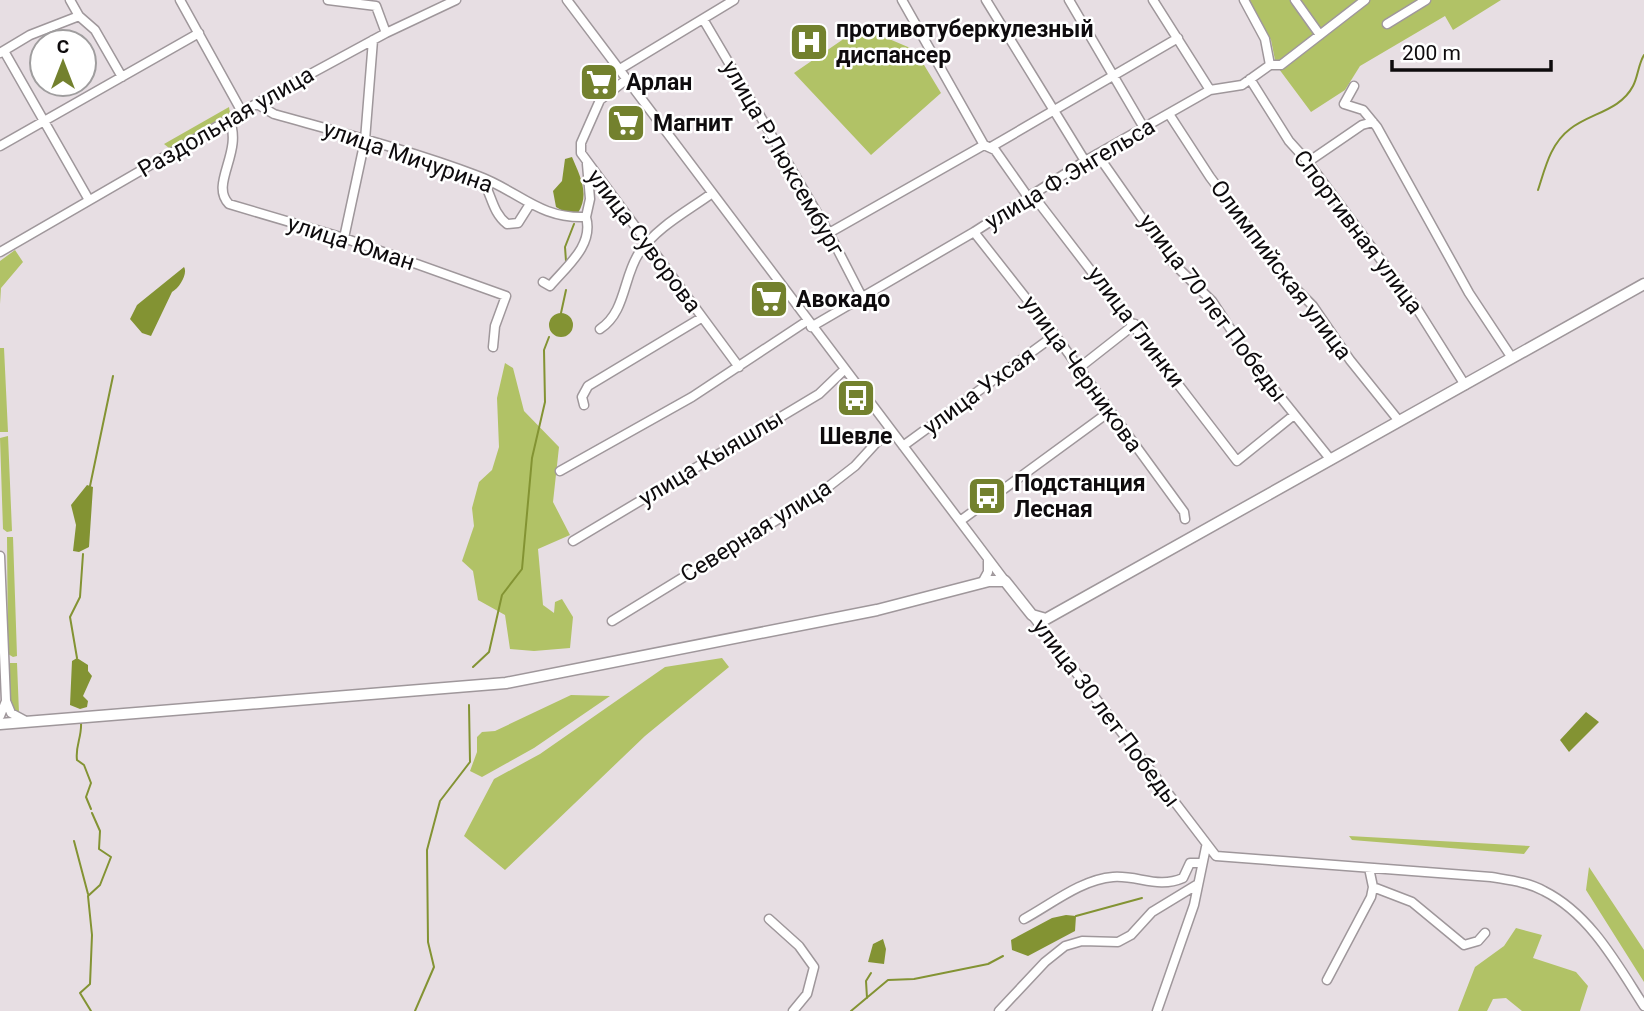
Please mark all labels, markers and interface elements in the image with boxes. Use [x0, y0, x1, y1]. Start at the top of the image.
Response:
place label: противотуберкулезный диспансер [836, 16, 1093, 69]
hospital icon: противотуберкулезный диспансер [788, 21, 830, 63]
north arrow [28, 28, 98, 98]
scale bar [1392, 28, 1551, 72]
text: С [57, 35, 69, 58]
text: 200 m [1402, 41, 1461, 65]
street label: улица Р.Люксембург [716, 56, 850, 261]
street label: Раздольная улица [133, 61, 319, 183]
supermarket icon: Арлан [578, 61, 620, 103]
place label: Арлан [626, 69, 692, 96]
supermarket icon: Магнит [605, 102, 647, 144]
place label: Магнит [653, 110, 733, 137]
street label: улица Ф.Энгельса [980, 113, 1160, 235]
street label: улица Мичурина [320, 115, 496, 199]
street label: Спортивная улица [1288, 145, 1428, 319]
street label: улица Суворова [581, 164, 707, 318]
street label: Олимпийская улица [1205, 175, 1357, 365]
street label: улица 70 лет Победы [1133, 209, 1293, 407]
street label: улица Юман [284, 210, 418, 276]
street label: улица Глинки [1082, 261, 1190, 393]
supermarket icon: Авокадо [748, 278, 790, 320]
place label: Авокадо [796, 286, 890, 313]
street label: улица Черникова [1016, 290, 1148, 458]
street label: улица Ухсая [918, 341, 1040, 441]
bus stop icon: Шевле [835, 377, 877, 419]
street label: улица Кыяшлы [634, 404, 788, 512]
place label: Шевле [820, 423, 892, 450]
place label: Подстанция Лесная [1014, 470, 1146, 523]
street label: Северная улица [676, 474, 836, 588]
bus stop icon: Подстанция Лесная [966, 475, 1008, 517]
street label: улица 30 лет Победы [1026, 614, 1186, 812]

